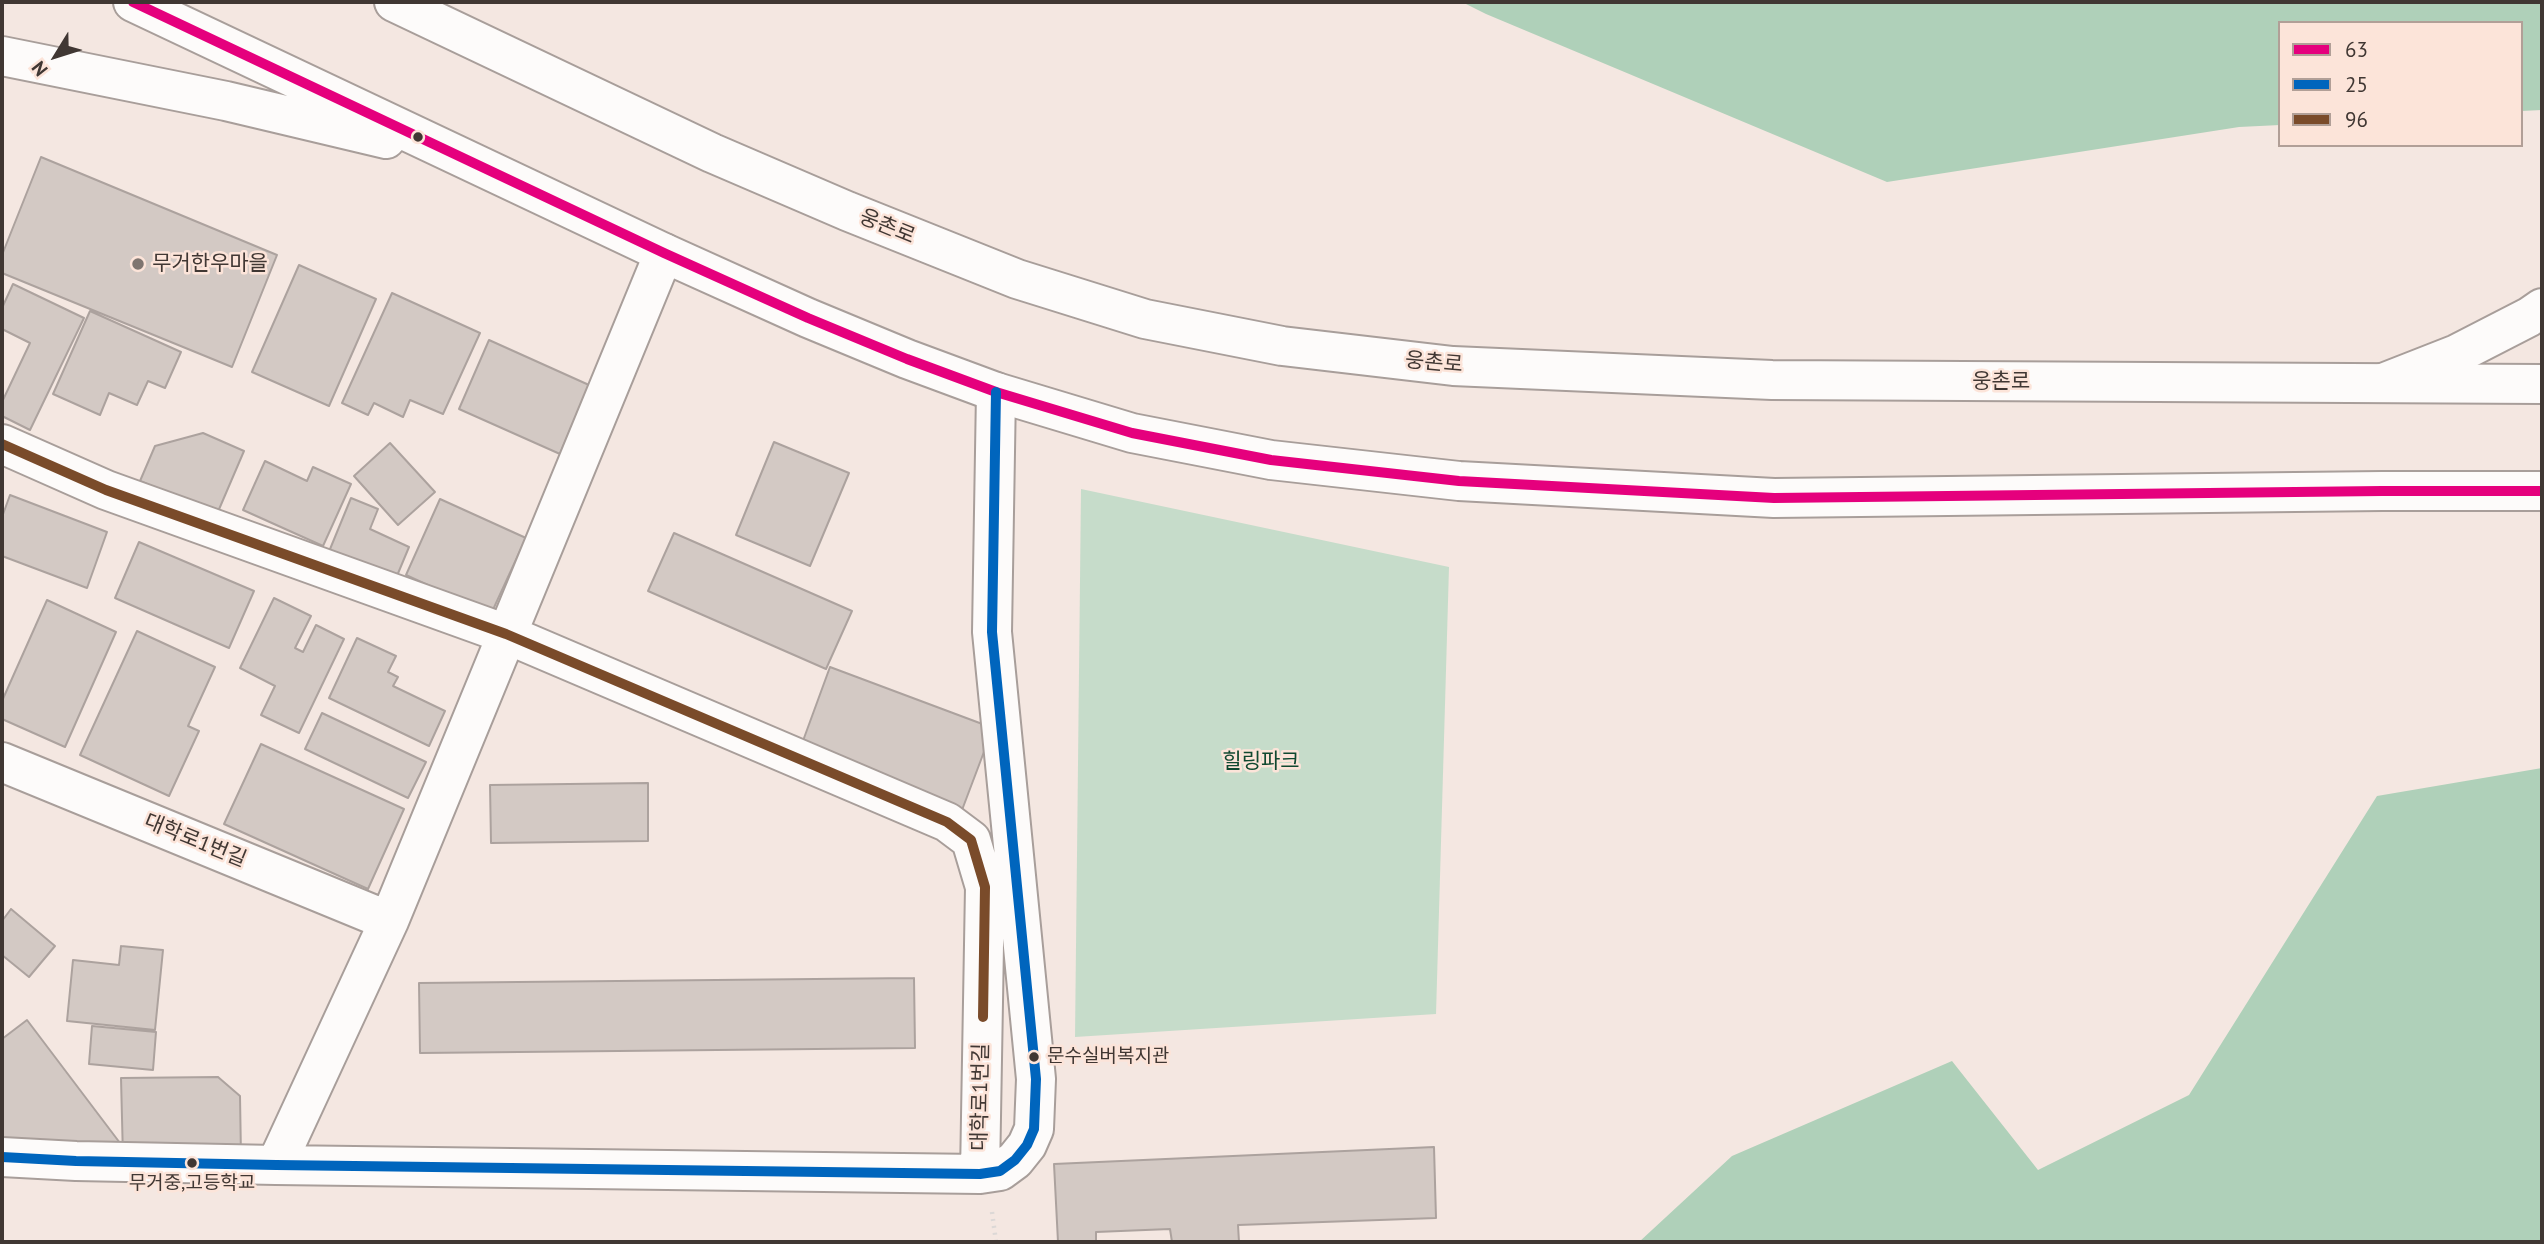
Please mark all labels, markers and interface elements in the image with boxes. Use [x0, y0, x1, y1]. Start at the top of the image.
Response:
north arrow [21, 21, 91, 91]
legend [2278, 21, 2523, 147]
text: 63 [2345, 36, 2368, 63]
text: N [26, 57, 53, 81]
text: 25 [2345, 71, 2368, 98]
text: 96 [2345, 106, 2368, 133]
unlabelled marker [411, 130, 425, 144]
street label: 웅촌로 [855, 204, 919, 250]
place label: 무거한우마을 [152, 251, 268, 277]
marker: 무거한우마을 [130, 256, 146, 272]
street label: 웅촌로 [1404, 348, 1464, 378]
street label: 웅촌로 [1972, 369, 2030, 395]
park label: 힐링파크 [1222, 749, 1300, 775]
street label: 대학로1번길 [140, 809, 250, 873]
street label: 대학로1번길 [967, 1043, 995, 1151]
place label: 문수실버복지관 [1047, 1046, 1169, 1068]
marker: 문수실버복지관 [1027, 1050, 1041, 1064]
marker: 무거중,고등학교 [185, 1156, 199, 1170]
place label: 무거중,고등학교 [129, 1173, 255, 1195]

